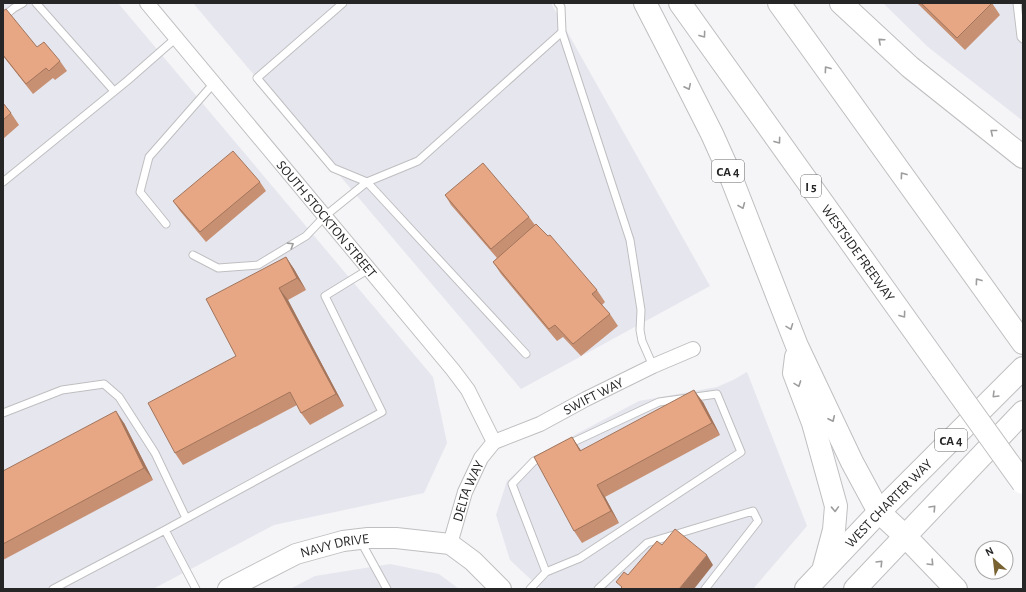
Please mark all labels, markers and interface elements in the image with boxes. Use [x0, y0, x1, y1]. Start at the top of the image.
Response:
one-way arrow [698, 30, 705, 37]
one-way arrow [878, 38, 886, 45]
one-way arrow [825, 67, 832, 74]
one-way arrow [683, 83, 691, 91]
one-way arrow [990, 130, 997, 137]
one-way arrow [773, 136, 780, 143]
street label: SOUTH STOCKTON STREET [273, 158, 379, 281]
road number: CA 4 [712, 160, 744, 182]
one-way arrow [900, 172, 908, 179]
road number: I 5 [801, 175, 821, 197]
one-way arrow [737, 201, 745, 209]
street label: WESTSIDE FREEWAY [818, 203, 897, 305]
one-way arrow [287, 242, 294, 250]
one-way arrow [976, 278, 983, 285]
one-way arrow [898, 310, 905, 317]
one-way arrow [785, 323, 793, 330]
street label: SWIFT WAY [561, 375, 627, 418]
one-way arrow [794, 381, 802, 388]
one-way arrow [993, 390, 1000, 398]
one-way arrow [827, 415, 835, 423]
road number: CA 4 [935, 429, 967, 451]
street label: WEST CHARTER WAY [843, 457, 936, 551]
street label: DELTA WAY [451, 458, 487, 523]
one-way arrow [928, 505, 935, 513]
one-way arrow [831, 506, 839, 512]
street label: NAVY DRIVE [299, 532, 370, 561]
north arrow [974, 540, 1014, 580]
text: N [984, 545, 996, 558]
one-way arrow [926, 558, 934, 566]
one-way arrow [875, 560, 883, 568]

